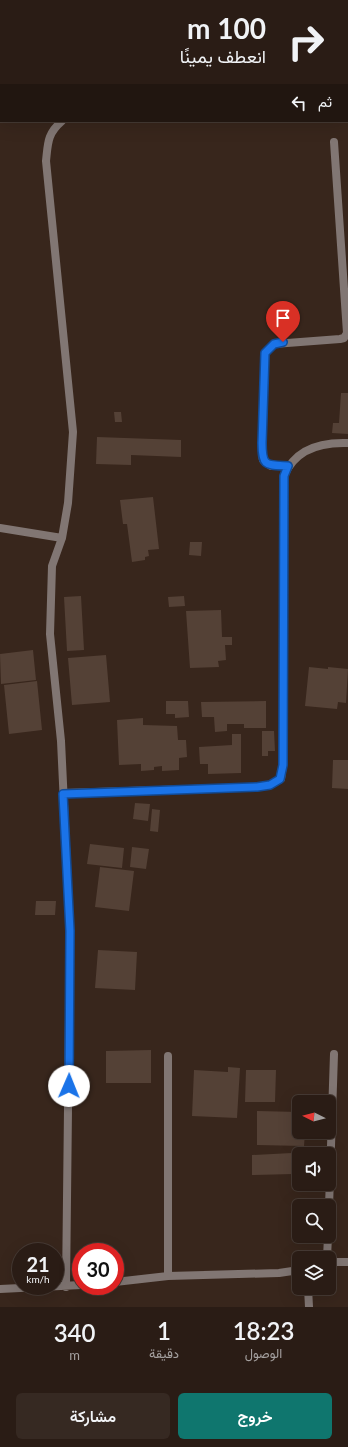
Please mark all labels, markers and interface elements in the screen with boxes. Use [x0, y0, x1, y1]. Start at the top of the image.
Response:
text: 100 m [187, 11, 266, 45]
icon: right [280, 16, 332, 68]
text: انعطف يمينًا [180, 45, 266, 67]
icon: left [288, 92, 310, 114]
text: ثم [318, 92, 332, 110]
pin [266, 301, 300, 342]
icon: arrive [272, 307, 294, 329]
position arrow [48, 1065, 90, 1107]
north arrow [292, 1095, 336, 1139]
map controls [292, 1095, 336, 1295]
button: sound [292, 1147, 336, 1191]
button: search [292, 1199, 336, 1243]
speed limit sign: 30 [72, 1243, 124, 1295]
button: layers [292, 1251, 336, 1295]
text: 21 [26, 1252, 50, 1276]
text: km/h [26, 1273, 50, 1285]
text: 1 [157, 1316, 171, 1345]
text: 18:23 [233, 1316, 294, 1345]
text: 340 [54, 1318, 95, 1347]
text: دقيقة [149, 1345, 179, 1361]
text: الوصول [245, 1345, 282, 1361]
text: m [69, 1347, 80, 1363]
button: مشاركة [16, 1393, 170, 1439]
button: خروج [178, 1393, 332, 1439]

